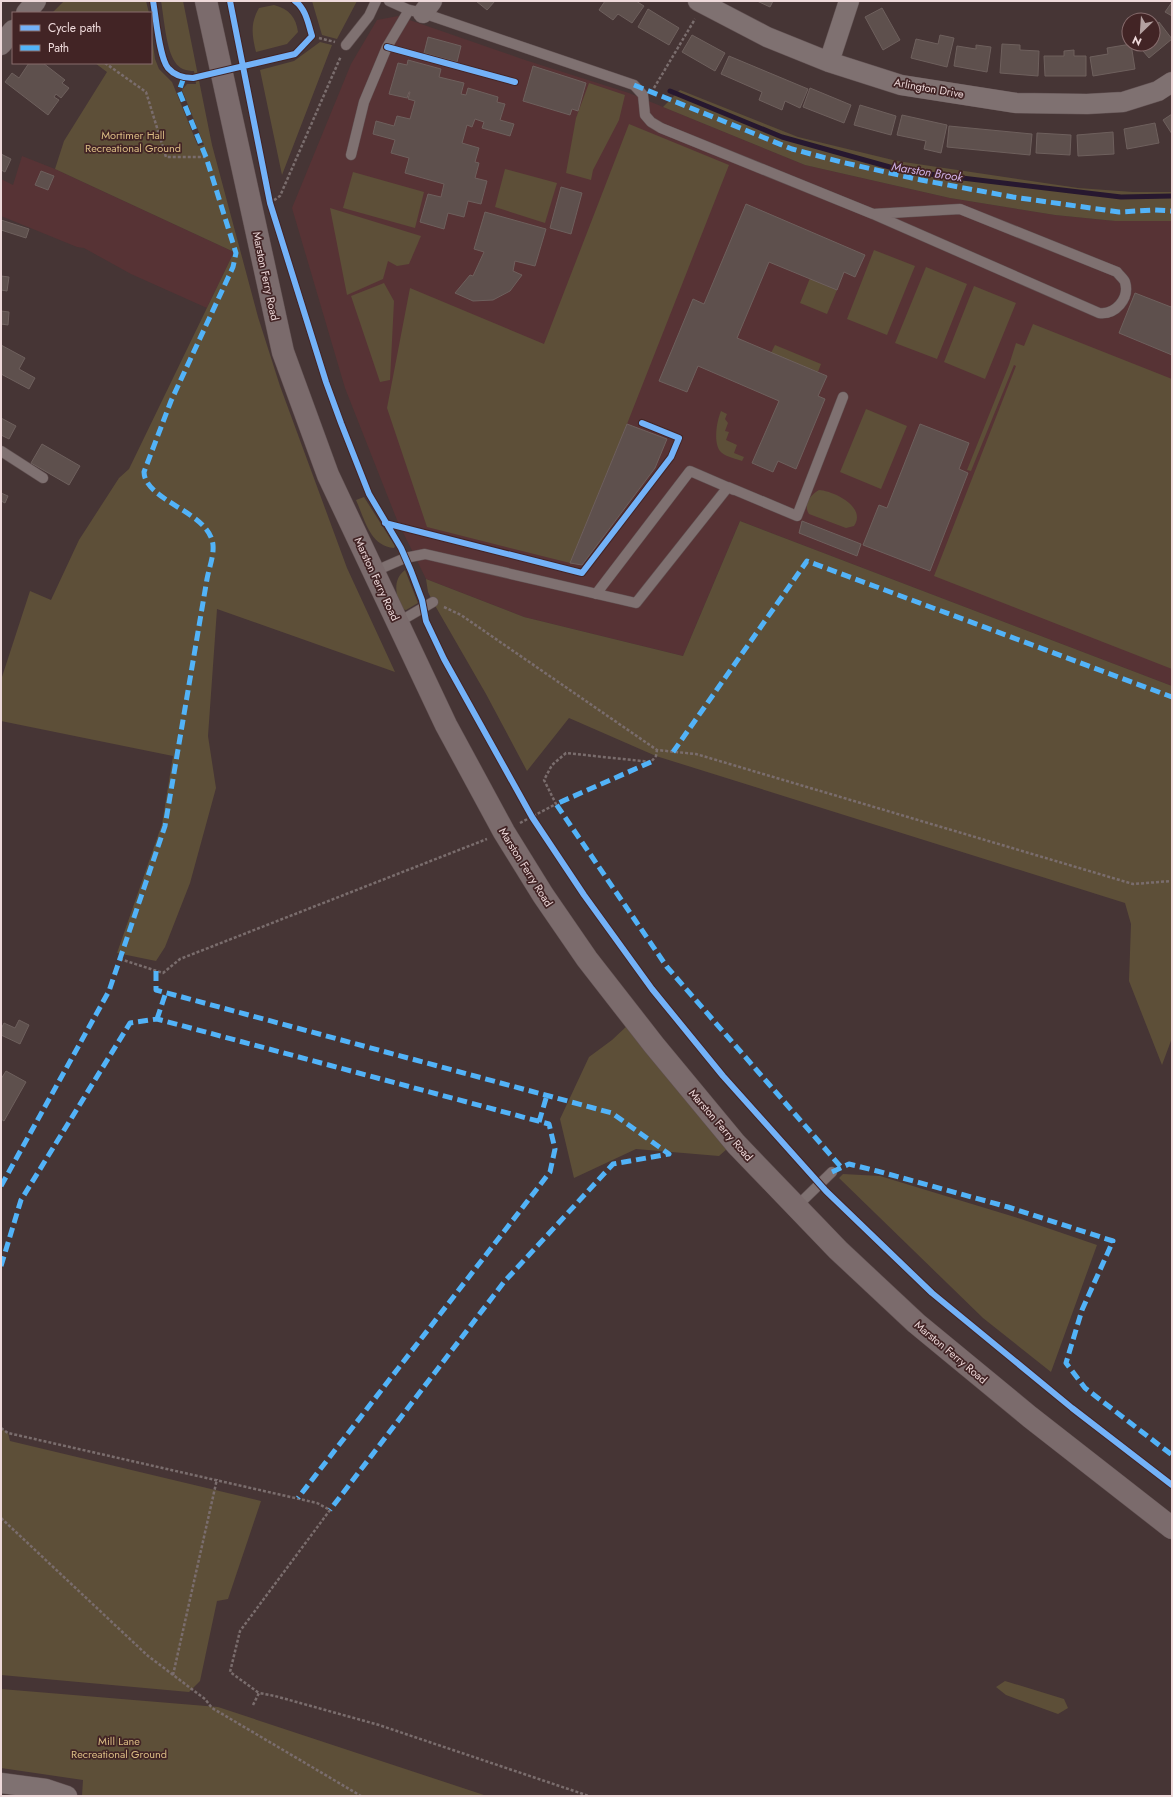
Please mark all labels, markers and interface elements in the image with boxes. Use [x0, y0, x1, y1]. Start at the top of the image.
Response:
legend [12, 12, 152, 64]
north arrow [1121, 12, 1161, 52]
text: Cycle path [48, 19, 101, 37]
text: N [1129, 32, 1144, 50]
text: Path [48, 39, 69, 57]
street label: Arlington Drive [893, 74, 965, 102]
park label: Mortimer Hall Recreational Ground [85, 127, 181, 156]
water label: Marston Brook [890, 157, 965, 187]
street label: Marston Ferry Road [249, 230, 283, 322]
street label: Marston Ferry Road [351, 535, 403, 623]
street label: Marston Ferry Road [495, 824, 557, 910]
street label: Marston Ferry Road [685, 1086, 757, 1164]
street label: Marston Ferry Road [911, 1317, 991, 1387]
park label: Mill Lane Recreational Ground [71, 1733, 167, 1762]

